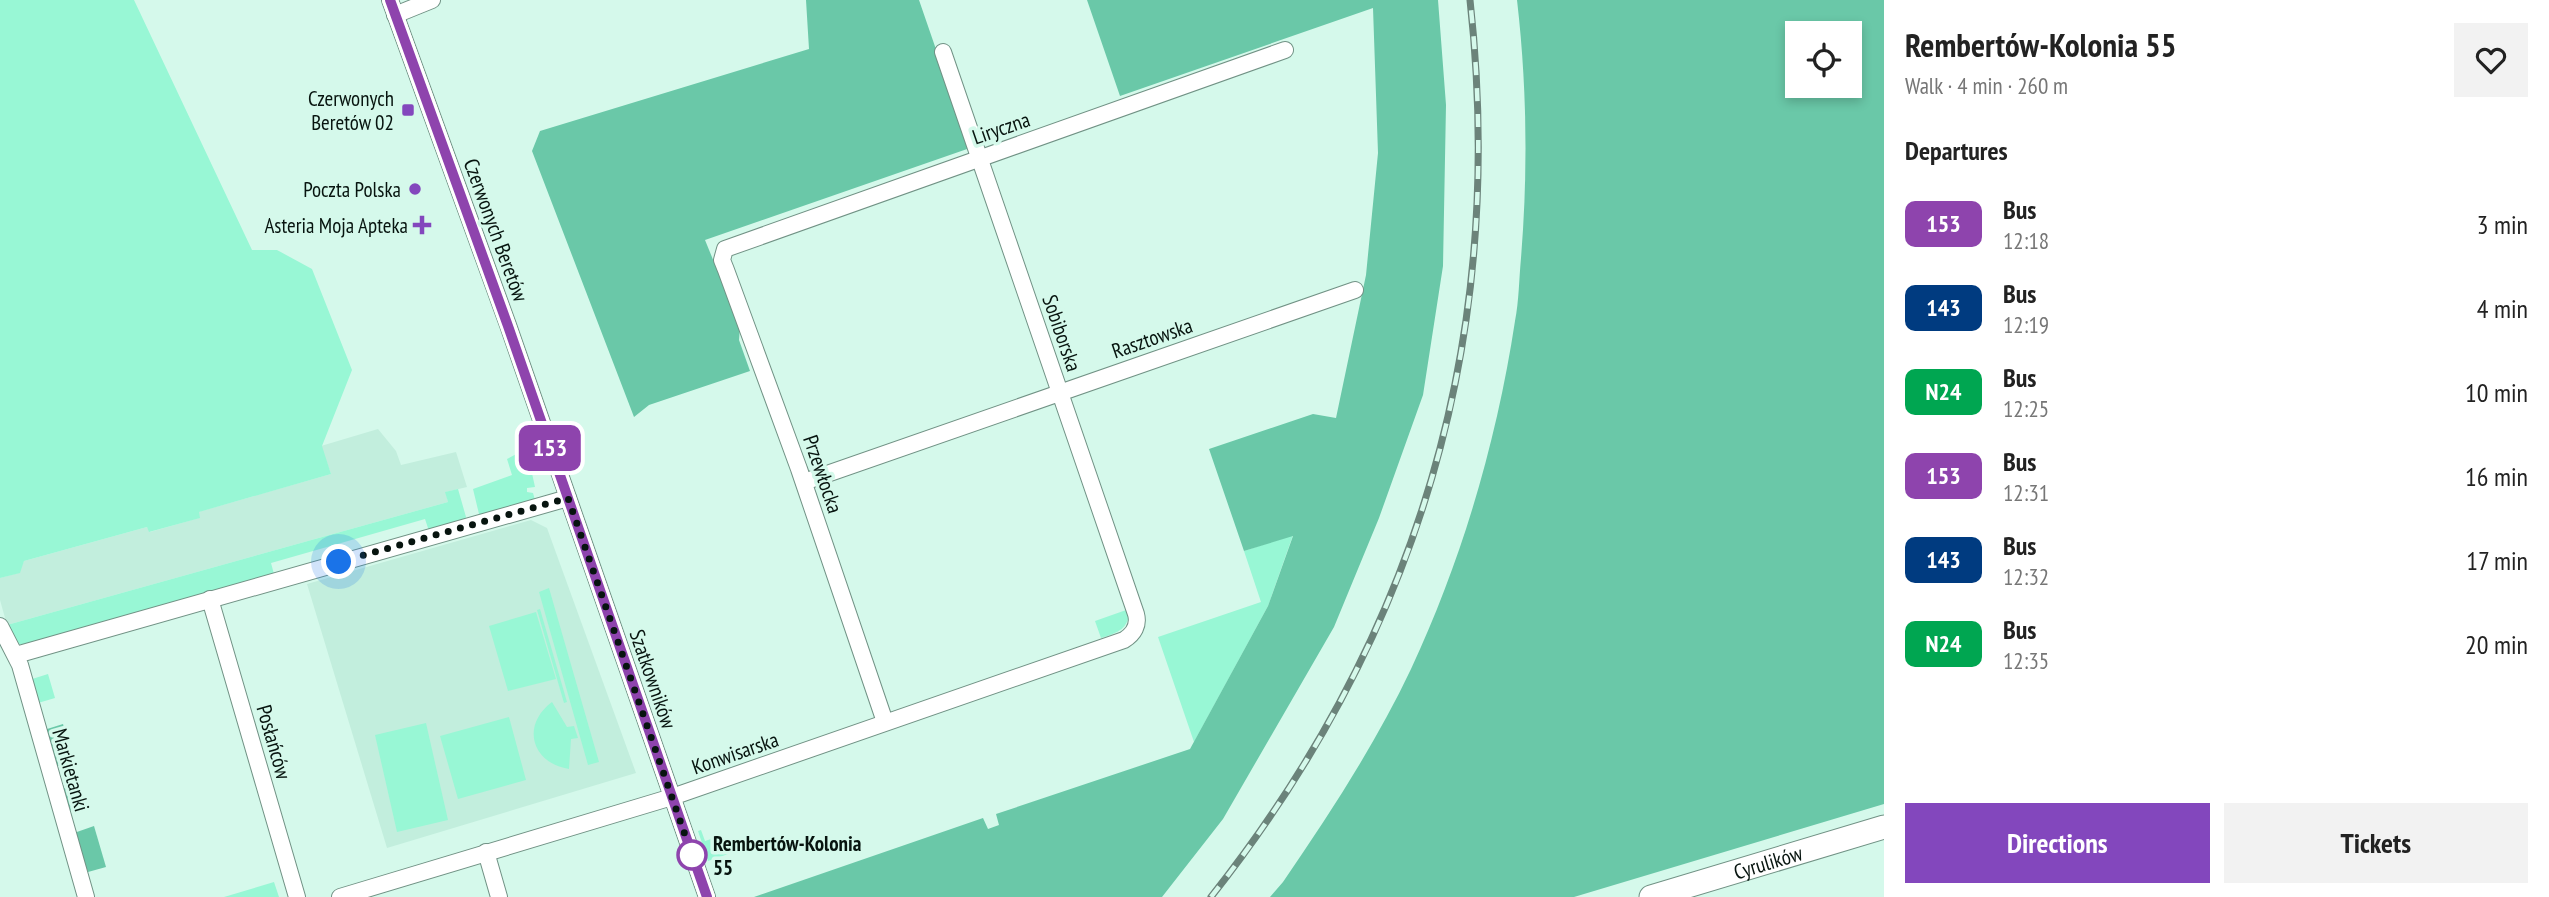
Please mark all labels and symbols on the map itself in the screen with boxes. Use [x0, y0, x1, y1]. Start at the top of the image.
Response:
place label: Czerwonych Beretów 02 [308, 85, 394, 136]
marker: Czerwonych Beretów 02 [400, 102, 416, 118]
street label: Liryczna [969, 106, 1033, 150]
street label: Czerwonych Beretów [458, 155, 535, 306]
place label: Poczta Polska [303, 176, 401, 203]
marker: Poczta Polska [407, 181, 423, 197]
place label: Asteria Moja Apteka [264, 212, 408, 239]
marker: Asteria Moja Apteka [414, 217, 430, 233]
street label: Sobiborska [1036, 291, 1088, 375]
street label: Rasztowska [1108, 312, 1196, 364]
line badge: 153 [510, 425, 590, 471]
street label: Przewłocka [797, 431, 849, 517]
your location [321, 544, 356, 579]
street label: Szatkowników [623, 626, 683, 733]
street label: Posłańców [251, 702, 298, 783]
street label: Markietanki [46, 725, 96, 815]
street label: Konwisarska [688, 726, 782, 780]
place label: Rembertów-Kolonia 55 [713, 830, 862, 881]
street label: Cyrulików [1730, 839, 1806, 885]
marker: Rembertów-Kolonia 55 [677, 840, 707, 870]

